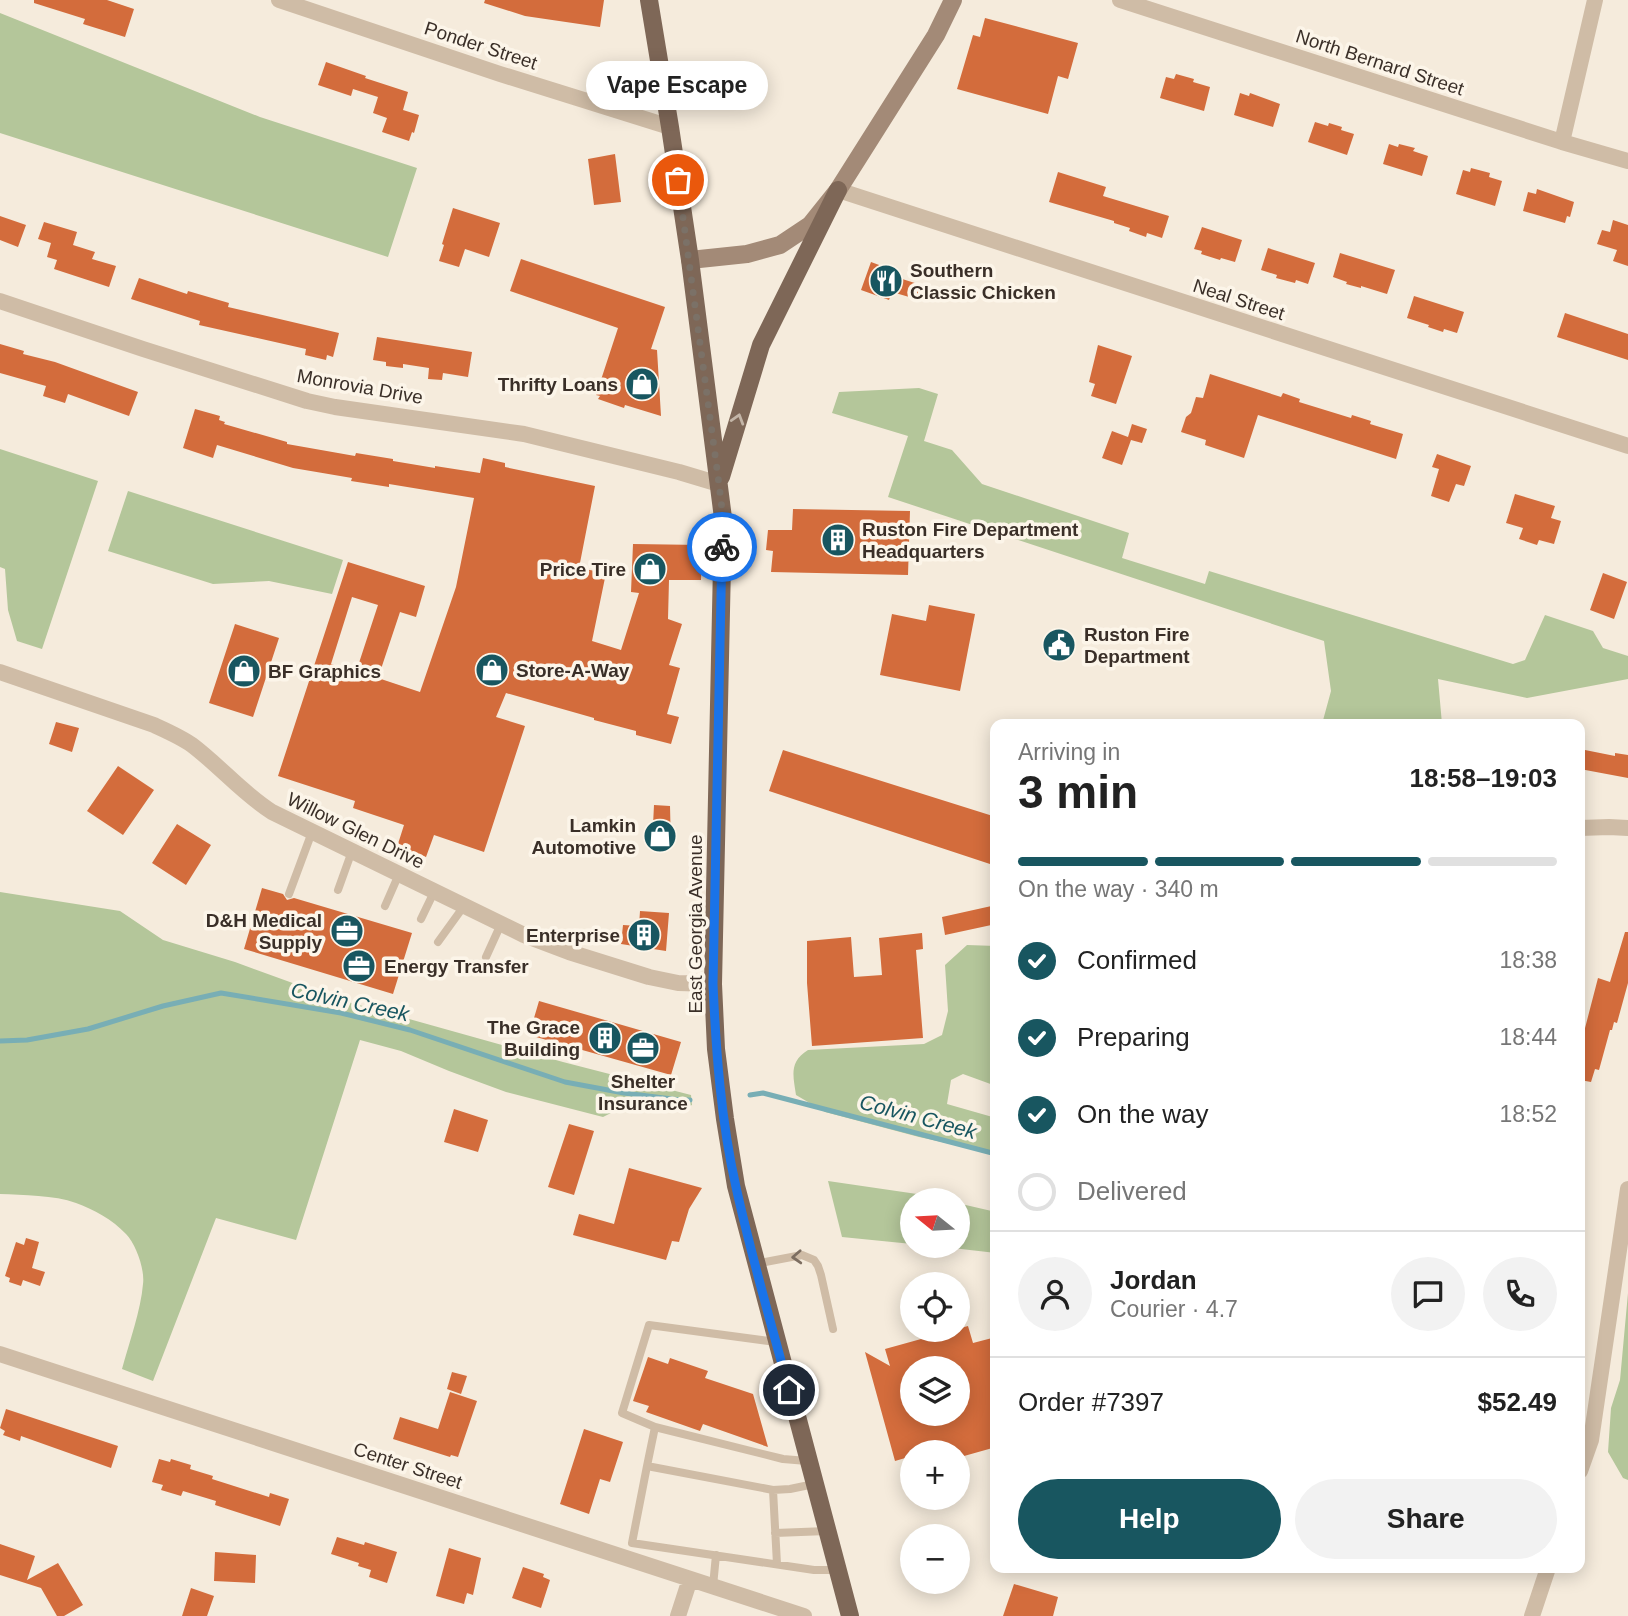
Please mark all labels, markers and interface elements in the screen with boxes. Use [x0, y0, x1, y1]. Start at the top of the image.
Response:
street label: Ponder Street [422, 17, 541, 74]
street label: North Bernard Street [1293, 25, 1467, 100]
callout: Vape Escape [587, 61, 769, 110]
text: Vape Escape [607, 72, 747, 98]
pin [648, 150, 708, 210]
icon: bag [659, 161, 697, 199]
place label: Southern Classic Chicken [910, 260, 1056, 303]
restaurant icon: Southern Classic Chicken [867, 262, 905, 300]
street label: Neal Street [1190, 275, 1288, 324]
street label: Monrovia Drive [295, 365, 425, 408]
shop icon: Thrifty Loans [623, 365, 661, 403]
place label: Thrifty Loans [498, 374, 618, 395]
one-way arrow [730, 413, 745, 425]
courier [687, 512, 757, 582]
place label: Ruston Fire Department Headquarters [862, 519, 1079, 562]
building icon: Ruston Fire Department Headquarters [819, 521, 857, 559]
icon: bike [703, 528, 741, 566]
shop icon: Price Tire [631, 550, 669, 588]
place label: Price Tire [540, 559, 626, 580]
place label: Ruston Fire Department [1084, 624, 1190, 667]
public building icon: Ruston Fire Department [1040, 626, 1078, 664]
shop icon: Store-A-Way [473, 651, 511, 689]
shop icon: BF Graphics [225, 652, 263, 690]
place label: Store-A-Way [516, 660, 630, 681]
place label: BF Graphics [268, 661, 381, 682]
text: Arriving in [1018, 739, 1120, 765]
text: 18:58–19:03 [1410, 763, 1557, 793]
text: 3 min [1018, 766, 1138, 818]
street label: Willow Glen Drive [284, 788, 428, 873]
place label: Lamkin Automotive [532, 815, 636, 858]
shop icon: Lamkin Automotive [641, 817, 679, 855]
street label: East Georgia Avenue [685, 834, 706, 1014]
text: On the way · 340 m [1018, 876, 1219, 902]
place label: D&H Medical Supply [206, 910, 322, 953]
office icon: D&H Medical Supply [328, 912, 366, 950]
building icon: Enterprise [625, 916, 663, 954]
place label: Enterprise [526, 925, 620, 946]
icon: check [1018, 942, 1056, 980]
text: Confirmed [1077, 945, 1197, 975]
office icon: Energy Transfer [340, 947, 378, 985]
text: 18:38 [1499, 947, 1557, 973]
place label: Energy Transfer [384, 956, 529, 977]
water label: Colvin Creek [289, 978, 413, 1026]
place label: The Grace Building [487, 1017, 580, 1060]
building icon: The Grace Building [586, 1019, 624, 1057]
icon: check [1018, 1019, 1056, 1057]
text: Preparing [1077, 1022, 1190, 1052]
text: 18:44 [1499, 1024, 1557, 1050]
office icon: Shelter Insurance [624, 1029, 662, 1067]
place label: Shelter Insurance [598, 1071, 688, 1114]
water label: Colvin Creek [857, 1090, 981, 1144]
icon: check [1018, 1096, 1056, 1134]
text: On the way [1077, 1099, 1209, 1129]
text: 18:52 [1499, 1101, 1557, 1127]
text: Delivered [1077, 1176, 1187, 1206]
north arrow [900, 1188, 970, 1258]
map controls [900, 1188, 970, 1594]
one-way arrow [791, 1250, 802, 1265]
button: person [1018, 1257, 1092, 1331]
button: chat [1391, 1257, 1465, 1331]
button: phone [1483, 1257, 1557, 1331]
text: Jordan [1110, 1265, 1197, 1295]
button: locate [900, 1272, 970, 1342]
text: Courier · 4.7 [1110, 1296, 1238, 1322]
button: layers [900, 1356, 970, 1426]
pin [759, 1360, 819, 1420]
icon: home [770, 1371, 808, 1409]
text: Order #7397 [1018, 1387, 1164, 1417]
text: $52.49 [1477, 1387, 1557, 1417]
street label: Center Street [351, 1438, 466, 1493]
button: + [900, 1440, 970, 1510]
button: Help [1018, 1479, 1281, 1559]
button: Share [1295, 1479, 1557, 1559]
button: − [900, 1524, 970, 1594]

